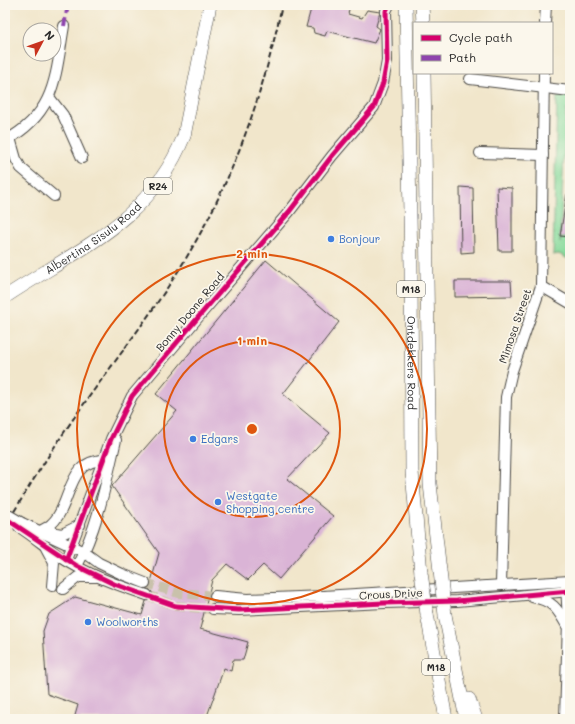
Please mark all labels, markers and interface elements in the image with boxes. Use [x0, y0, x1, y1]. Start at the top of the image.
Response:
north arrow [22, 22, 62, 62]
legend [413, 22, 553, 74]
text: N [42, 27, 58, 43]
text: Cycle path [449, 29, 512, 45]
text: Path [449, 49, 476, 65]
road number: R24 [144, 178, 172, 194]
street label: Albertina Sisulu Road [42, 199, 144, 277]
place label: Bonjour [339, 231, 380, 246]
marker: Bonjour [326, 234, 336, 244]
text: 2 min [236, 245, 268, 261]
street label: Bonny Doone Road [152, 269, 227, 355]
road number: M18 [397, 281, 425, 297]
street label: Mimosa Street [495, 286, 534, 365]
street label: Ontdekkers Road [404, 316, 420, 410]
text: 1 min [237, 332, 267, 348]
centre of rings [245, 422, 259, 436]
place label: Edgars [201, 431, 238, 446]
marker: Edgars [188, 434, 198, 444]
place label: Westgate Shopping centre [226, 488, 315, 516]
marker: Westgate Shopping centre [213, 497, 223, 507]
street label: Crous Drive [359, 584, 423, 603]
place label: Woolworths [96, 614, 158, 629]
marker: Woolworths [83, 617, 93, 627]
road number: M18 [422, 659, 450, 675]

